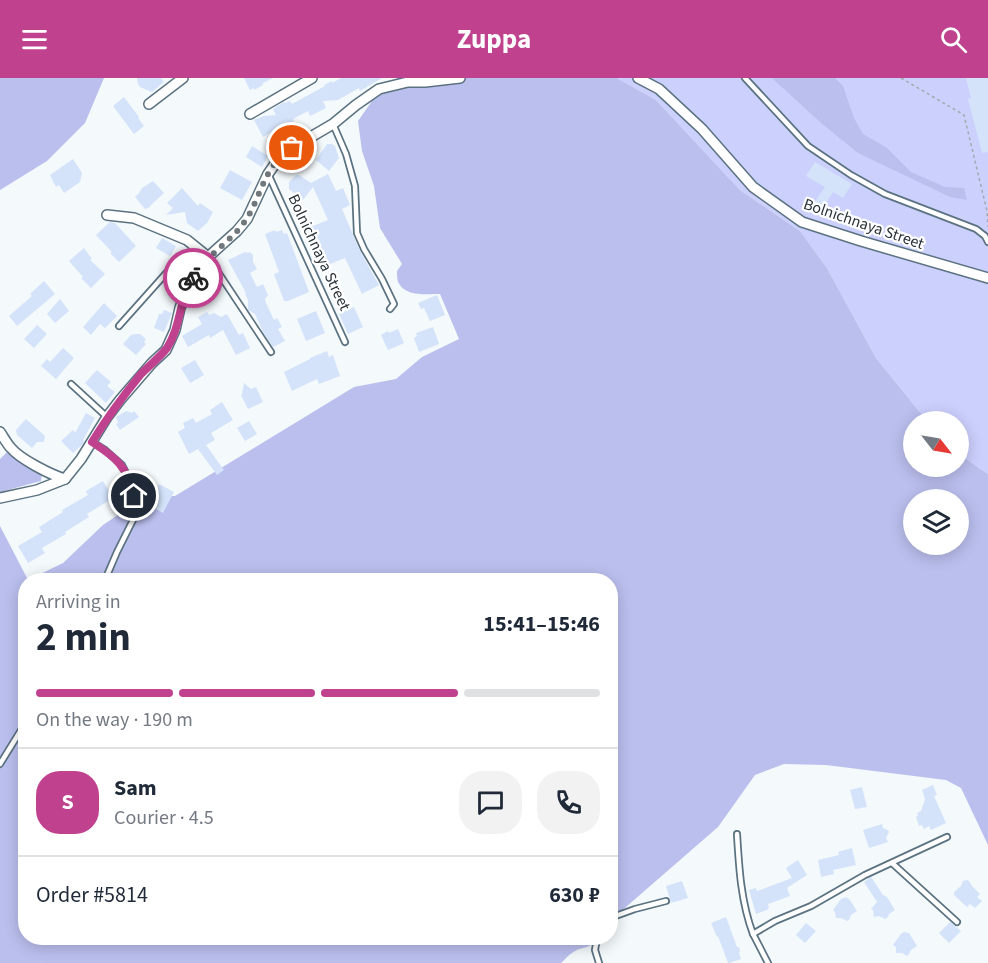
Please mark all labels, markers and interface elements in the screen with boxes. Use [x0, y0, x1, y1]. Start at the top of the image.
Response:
text: Zuppa [457, 20, 531, 59]
icon: menu [18, 23, 51, 56]
icon: search [937, 23, 970, 56]
pin [266, 122, 317, 173]
icon: bag [275, 131, 308, 164]
street label: Bolnichnaya Street [282, 191, 356, 315]
street label: Bolnichnaya Street [800, 193, 927, 255]
courier [163, 248, 223, 308]
icon: bike [177, 262, 210, 295]
north arrow [903, 411, 969, 477]
map controls [903, 411, 969, 555]
pin [108, 470, 159, 521]
icon: home [117, 479, 150, 512]
button: layers [903, 489, 969, 555]
text: Arriving in [36, 588, 121, 616]
text: 15:41–15:46 [483, 608, 600, 640]
text: 2 min [36, 610, 131, 666]
text: On the way · 190 m [36, 706, 193, 734]
button: chat [459, 771, 522, 834]
button: phone [537, 771, 600, 834]
text: Sam [114, 772, 157, 804]
text: S [61, 786, 74, 818]
text: Courier · 4.5 [114, 804, 214, 832]
text: Order #5814 [36, 879, 148, 911]
text: 630 ₽ [549, 879, 600, 911]

